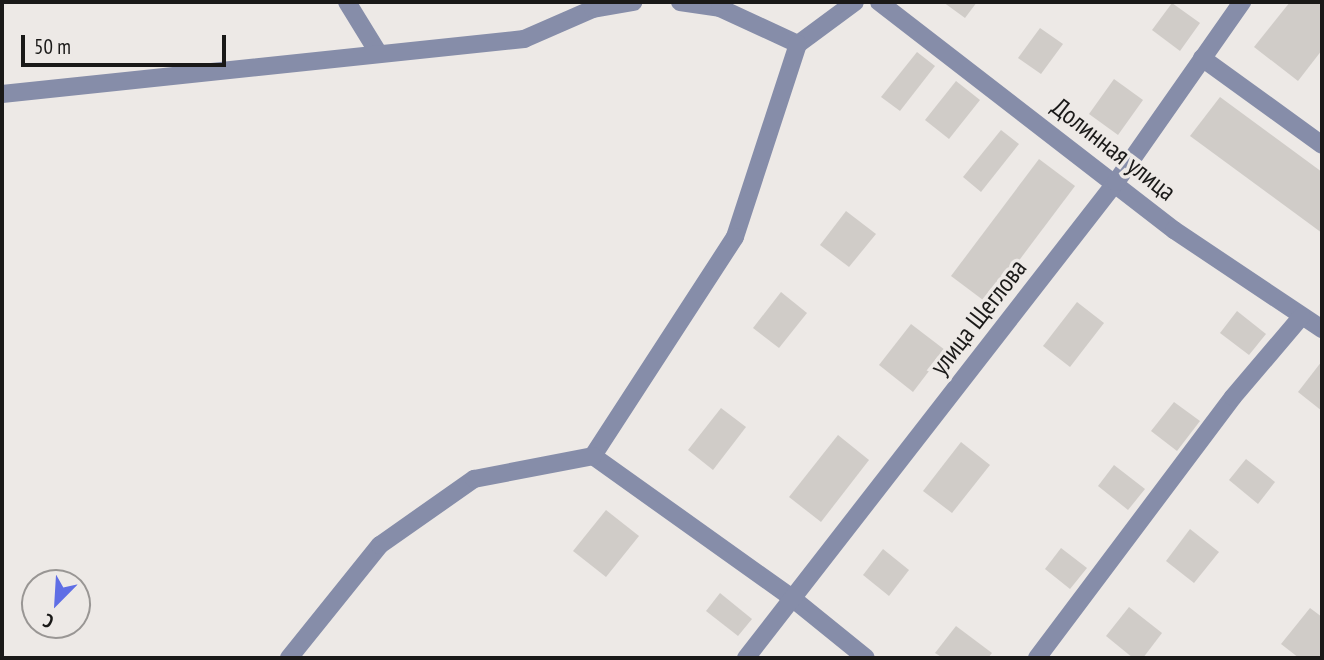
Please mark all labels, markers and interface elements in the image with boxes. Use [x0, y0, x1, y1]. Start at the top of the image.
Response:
scale bar [24, 21, 229, 65]
text: 50 m [34, 33, 71, 60]
street label: Долинная улица [1046, 91, 1182, 207]
street label: улица Щеглова [923, 253, 1033, 381]
north arrow [21, 569, 91, 639]
text: С [39, 609, 57, 634]

